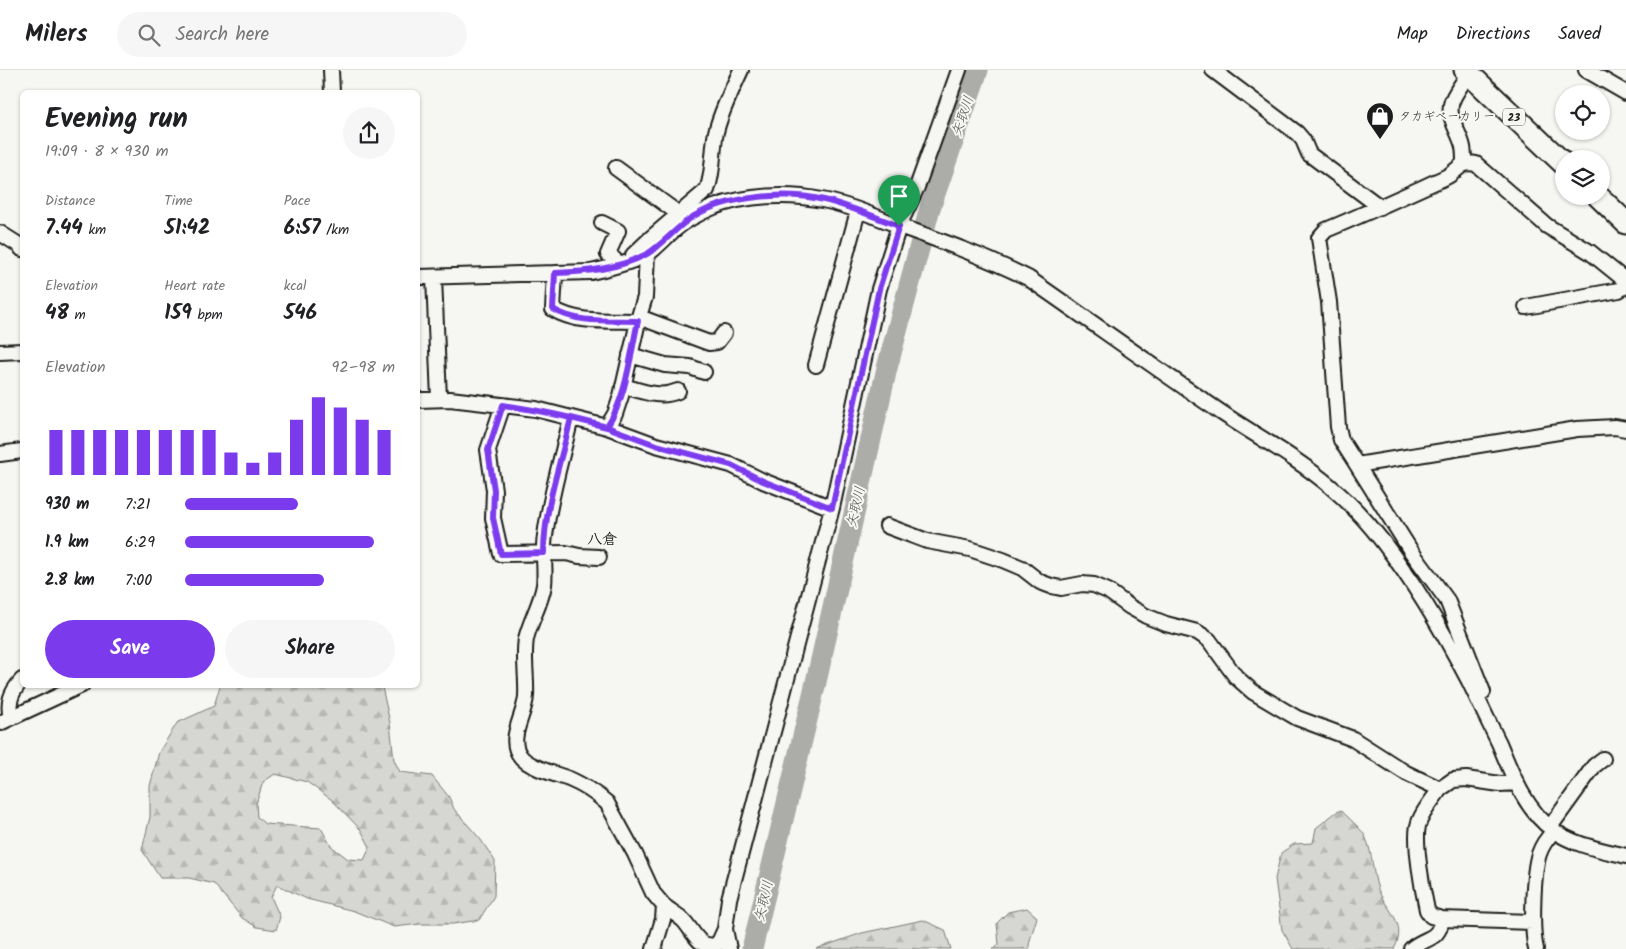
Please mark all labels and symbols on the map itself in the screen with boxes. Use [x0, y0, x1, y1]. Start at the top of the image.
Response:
water label: 矢取川 [946, 93, 980, 140]
shop icon: タカギベーカリー [1365, 101, 1395, 140]
place label: タカギベーカリー [1399, 107, 1495, 126]
road number: 23 [1503, 108, 1525, 126]
pin [878, 175, 920, 226]
water label: 矢取川 [841, 484, 871, 530]
district label: 八倉 [587, 528, 617, 552]
water label: 矢取川 [749, 878, 779, 924]

